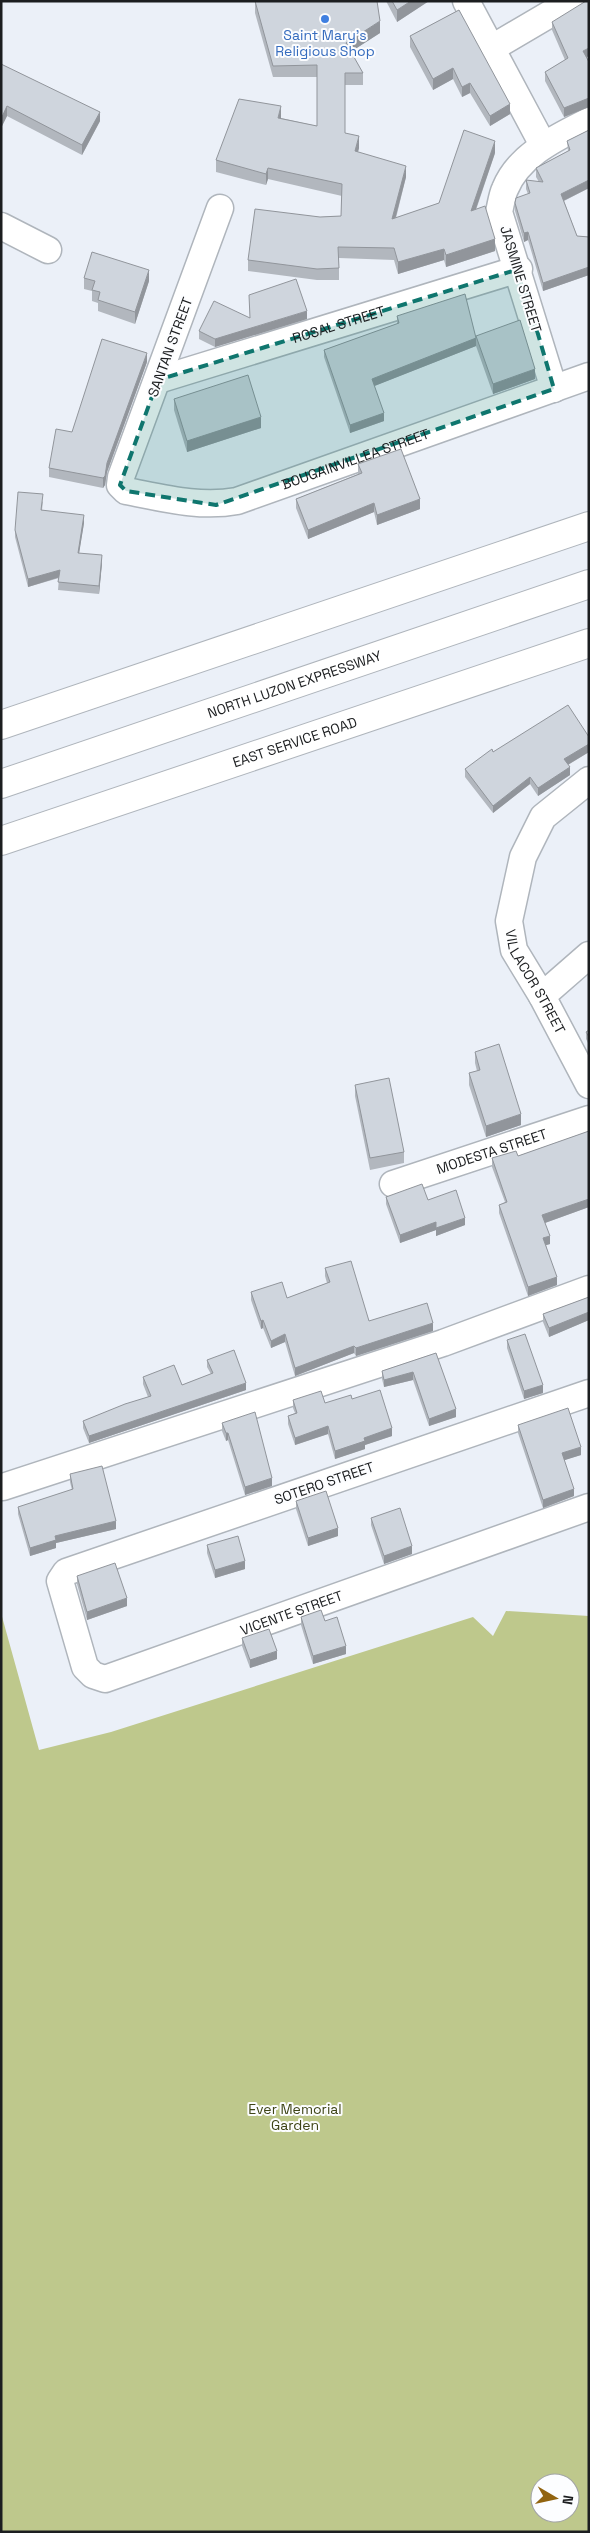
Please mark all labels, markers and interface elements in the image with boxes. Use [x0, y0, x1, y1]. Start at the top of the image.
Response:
marker: Saint Mary's Religious Shop [319, 13, 331, 25]
place label: Saint Mary's Religious Shop [275, 26, 375, 60]
street label: JASMINE STREET [496, 223, 546, 335]
street label: SANTAN STREET [144, 295, 196, 399]
street label: ROSAL STREET [290, 302, 387, 347]
street label: BOUGAINVILLEA STREET [279, 424, 432, 493]
street label: NORTH LUZON EXPRESSWAY [205, 646, 384, 722]
street label: EAST SERVICE ROAD [230, 713, 359, 771]
street label: VILLACOR STREET [502, 928, 569, 1037]
street label: MODESTA STREET [434, 1125, 549, 1178]
street label: SOTERO STREET [272, 1457, 376, 1509]
street label: VICENTE STREET [238, 1586, 345, 1639]
park label: Ever Memorial Garden [248, 2100, 342, 2134]
north arrow [530, 2473, 580, 2523]
text: N [558, 2494, 577, 2506]

